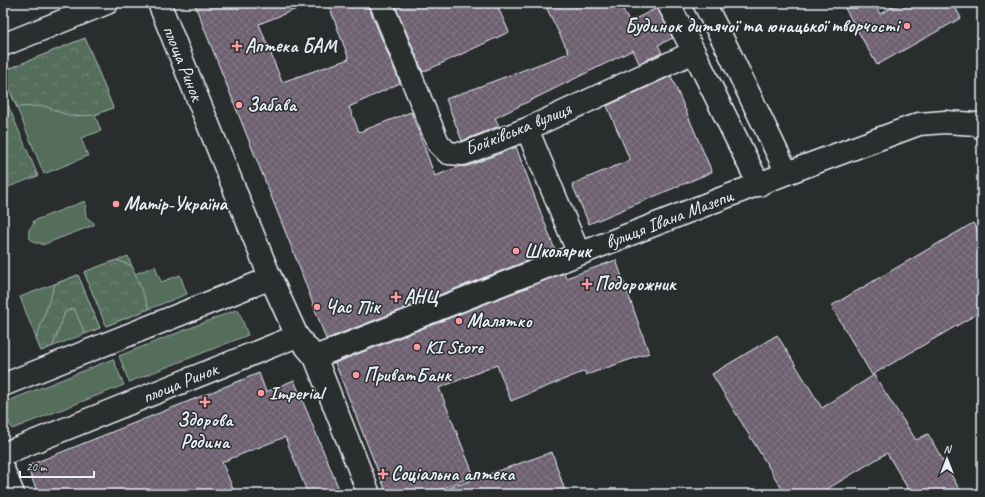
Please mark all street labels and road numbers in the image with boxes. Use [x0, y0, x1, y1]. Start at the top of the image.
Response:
street label: площа Ринок [157, 22, 210, 106]
street label: Бойківська вулиця [461, 96, 576, 161]
street label: вулиця Івана Мазепи [602, 183, 738, 254]
street label: площа Ринок [139, 356, 223, 409]

